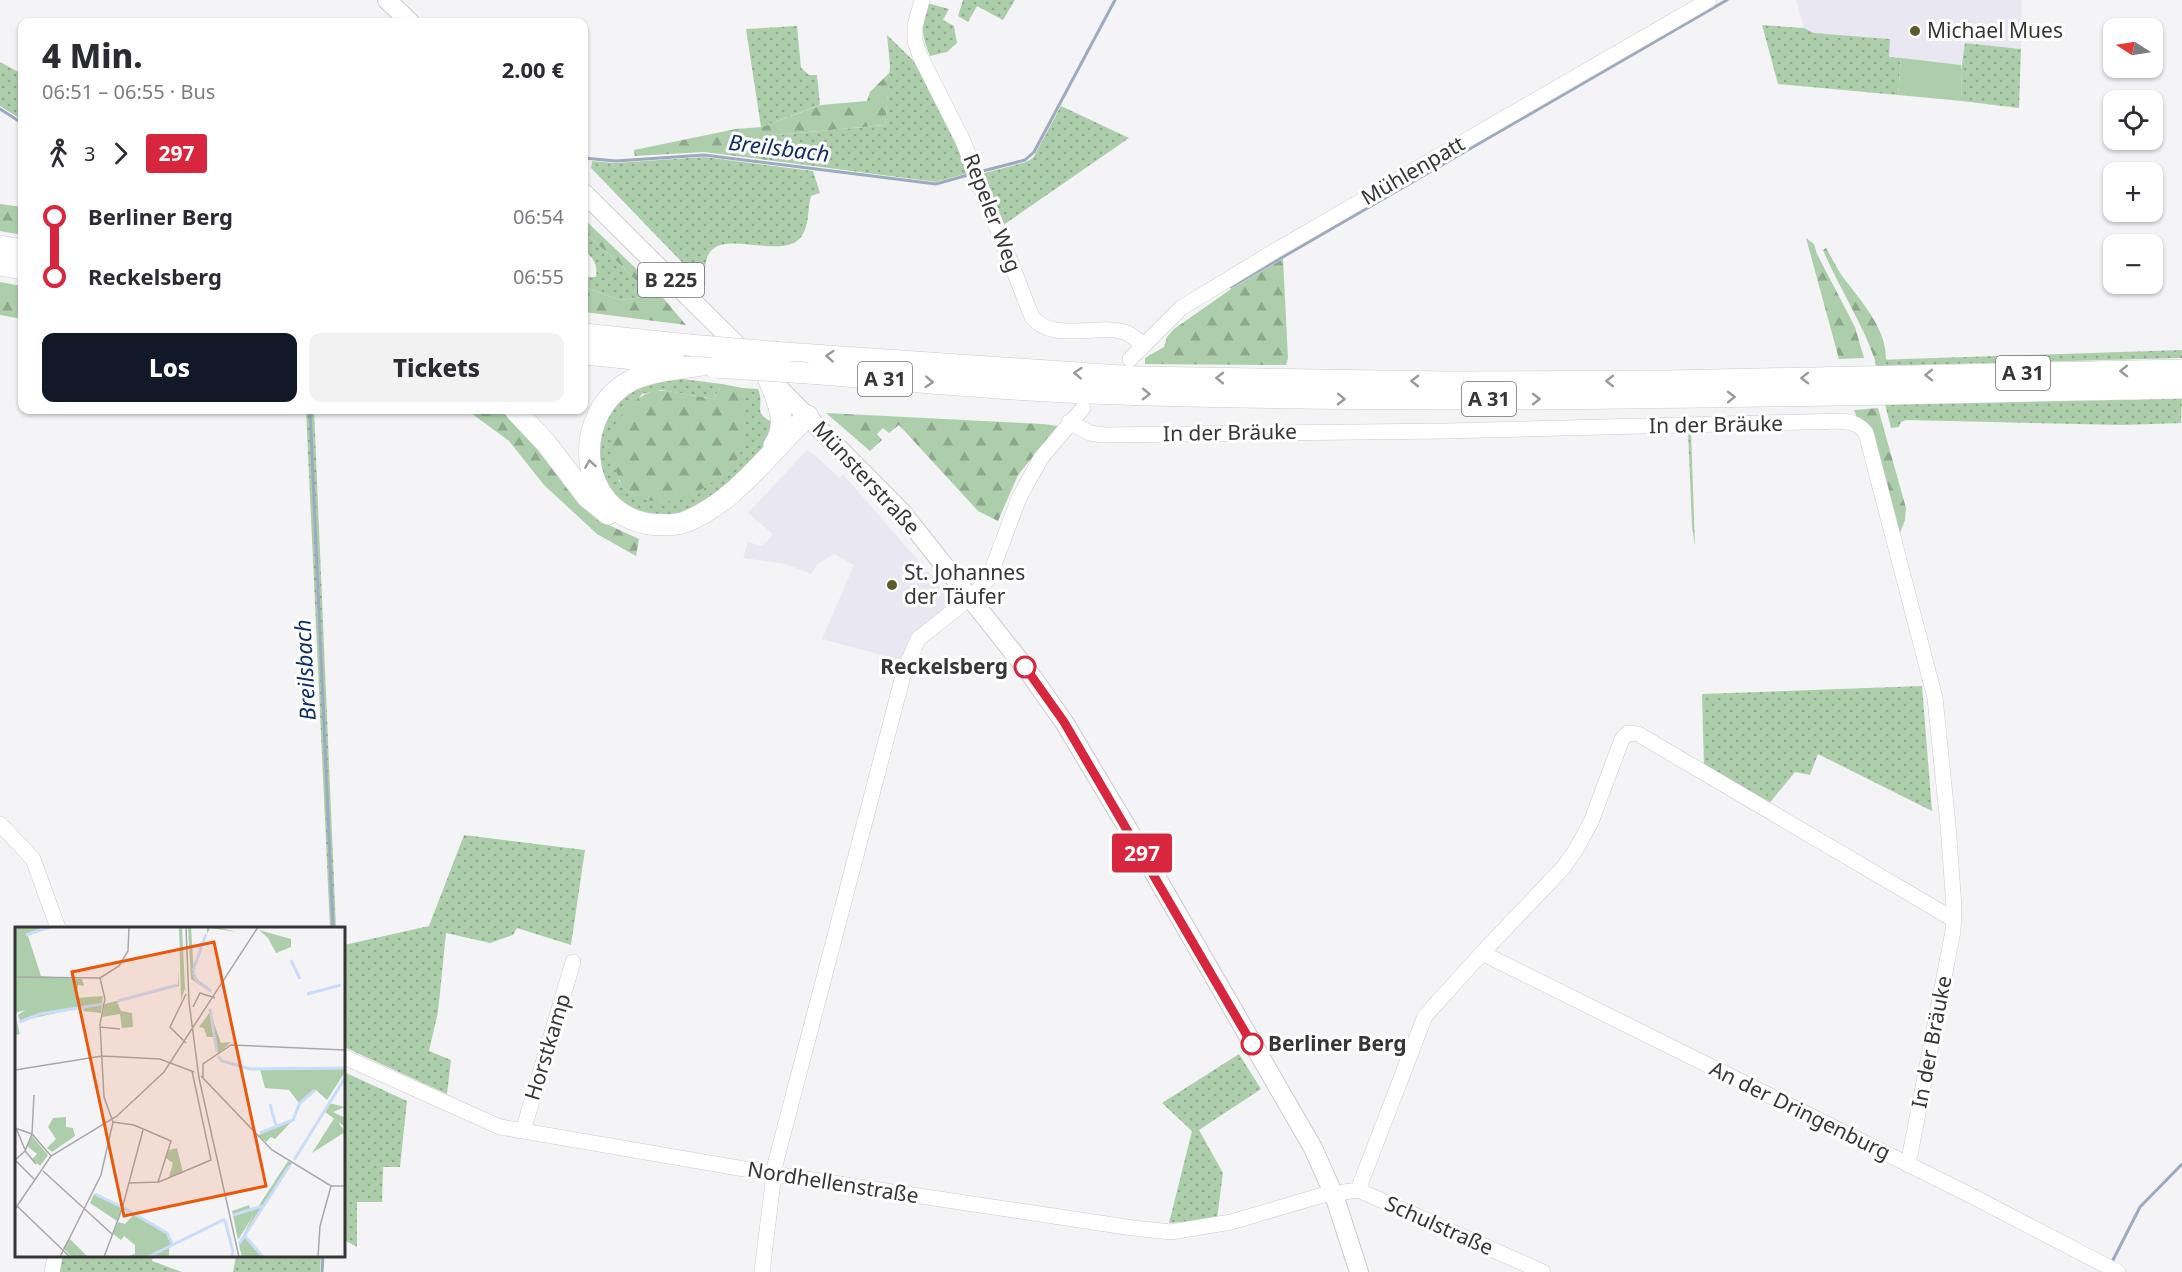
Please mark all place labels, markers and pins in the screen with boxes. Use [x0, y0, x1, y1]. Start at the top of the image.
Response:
place label: Michael Mues [1927, 16, 2063, 44]
marker: Michael Mues [1908, 24, 1922, 38]
place label: St. Johannes der Täufer [904, 558, 1025, 610]
marker: St. Johannes der Täufer [885, 578, 899, 592]
place label: Reckelsberg [880, 652, 1008, 680]
marker: Reckelsberg [1014, 656, 1036, 678]
place label: Berliner Berg [1268, 1029, 1406, 1057]
marker: Berliner Berg [1241, 1033, 1263, 1055]

